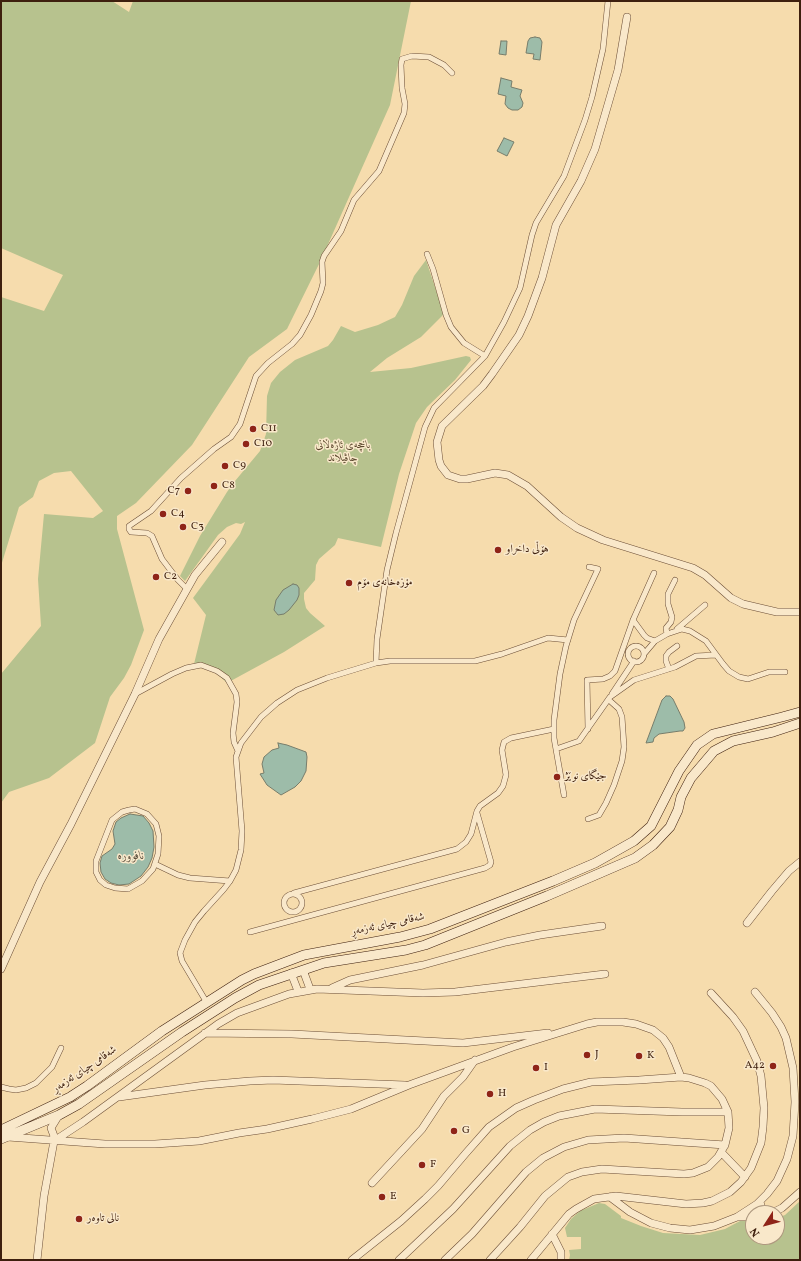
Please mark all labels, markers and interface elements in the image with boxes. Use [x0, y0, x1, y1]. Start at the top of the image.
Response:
place label: C11 [261, 422, 277, 436]
marker: C11 [248, 424, 258, 434]
place label: C10 [254, 437, 272, 451]
marker: C10 [241, 439, 251, 449]
park label: باخچەی ئاژەڵانی چاڤیلاند [315, 439, 371, 465]
place label: C9 [233, 459, 246, 473]
marker: C9 [220, 461, 230, 471]
place label: C8 [222, 479, 235, 493]
marker: C8 [209, 481, 219, 491]
place label: C7 [167, 484, 180, 498]
marker: C7 [183, 486, 193, 496]
place label: C4 [171, 507, 185, 521]
marker: C4 [158, 509, 168, 519]
place label: C3 [191, 520, 204, 534]
marker: C3 [178, 522, 188, 532]
place label: هۆڵی داخراو [506, 543, 549, 557]
marker: هۆڵی داخراو [493, 545, 503, 555]
place label: C2 [164, 570, 177, 584]
marker: C2 [151, 572, 161, 582]
place label: مۆزەخانەی مۆم [357, 576, 413, 590]
marker: مۆزەخانەی مۆم [344, 578, 354, 588]
place label: جێگای نوێژ [565, 770, 607, 784]
marker: جێگای نوێژ [552, 772, 562, 782]
water label: نافوورە [118, 850, 144, 864]
street label: شەقامی چیای ئەزمەڕ [350, 911, 426, 939]
street label: شەقامی چیای ئەزمەڕ [50, 1044, 120, 1096]
place label: J [595, 1048, 599, 1062]
place label: K [647, 1049, 654, 1063]
marker: J [582, 1050, 592, 1060]
marker: K [634, 1051, 644, 1061]
place label: A42 [745, 1059, 765, 1073]
place label: I [544, 1061, 548, 1075]
marker: A42 [768, 1061, 778, 1071]
marker: I [531, 1063, 541, 1073]
place label: H [498, 1087, 506, 1101]
marker: H [485, 1089, 495, 1099]
place label: G [462, 1124, 470, 1138]
marker: G [449, 1126, 459, 1136]
place label: F [430, 1158, 436, 1172]
marker: F [417, 1160, 427, 1170]
place label: E [390, 1190, 397, 1204]
marker: E [377, 1192, 387, 1202]
north arrow [745, 1205, 785, 1245]
place label: نالی تاوەر [87, 1212, 119, 1226]
marker: نالی تاوەر [74, 1214, 84, 1224]
text: N [747, 1224, 764, 1239]

